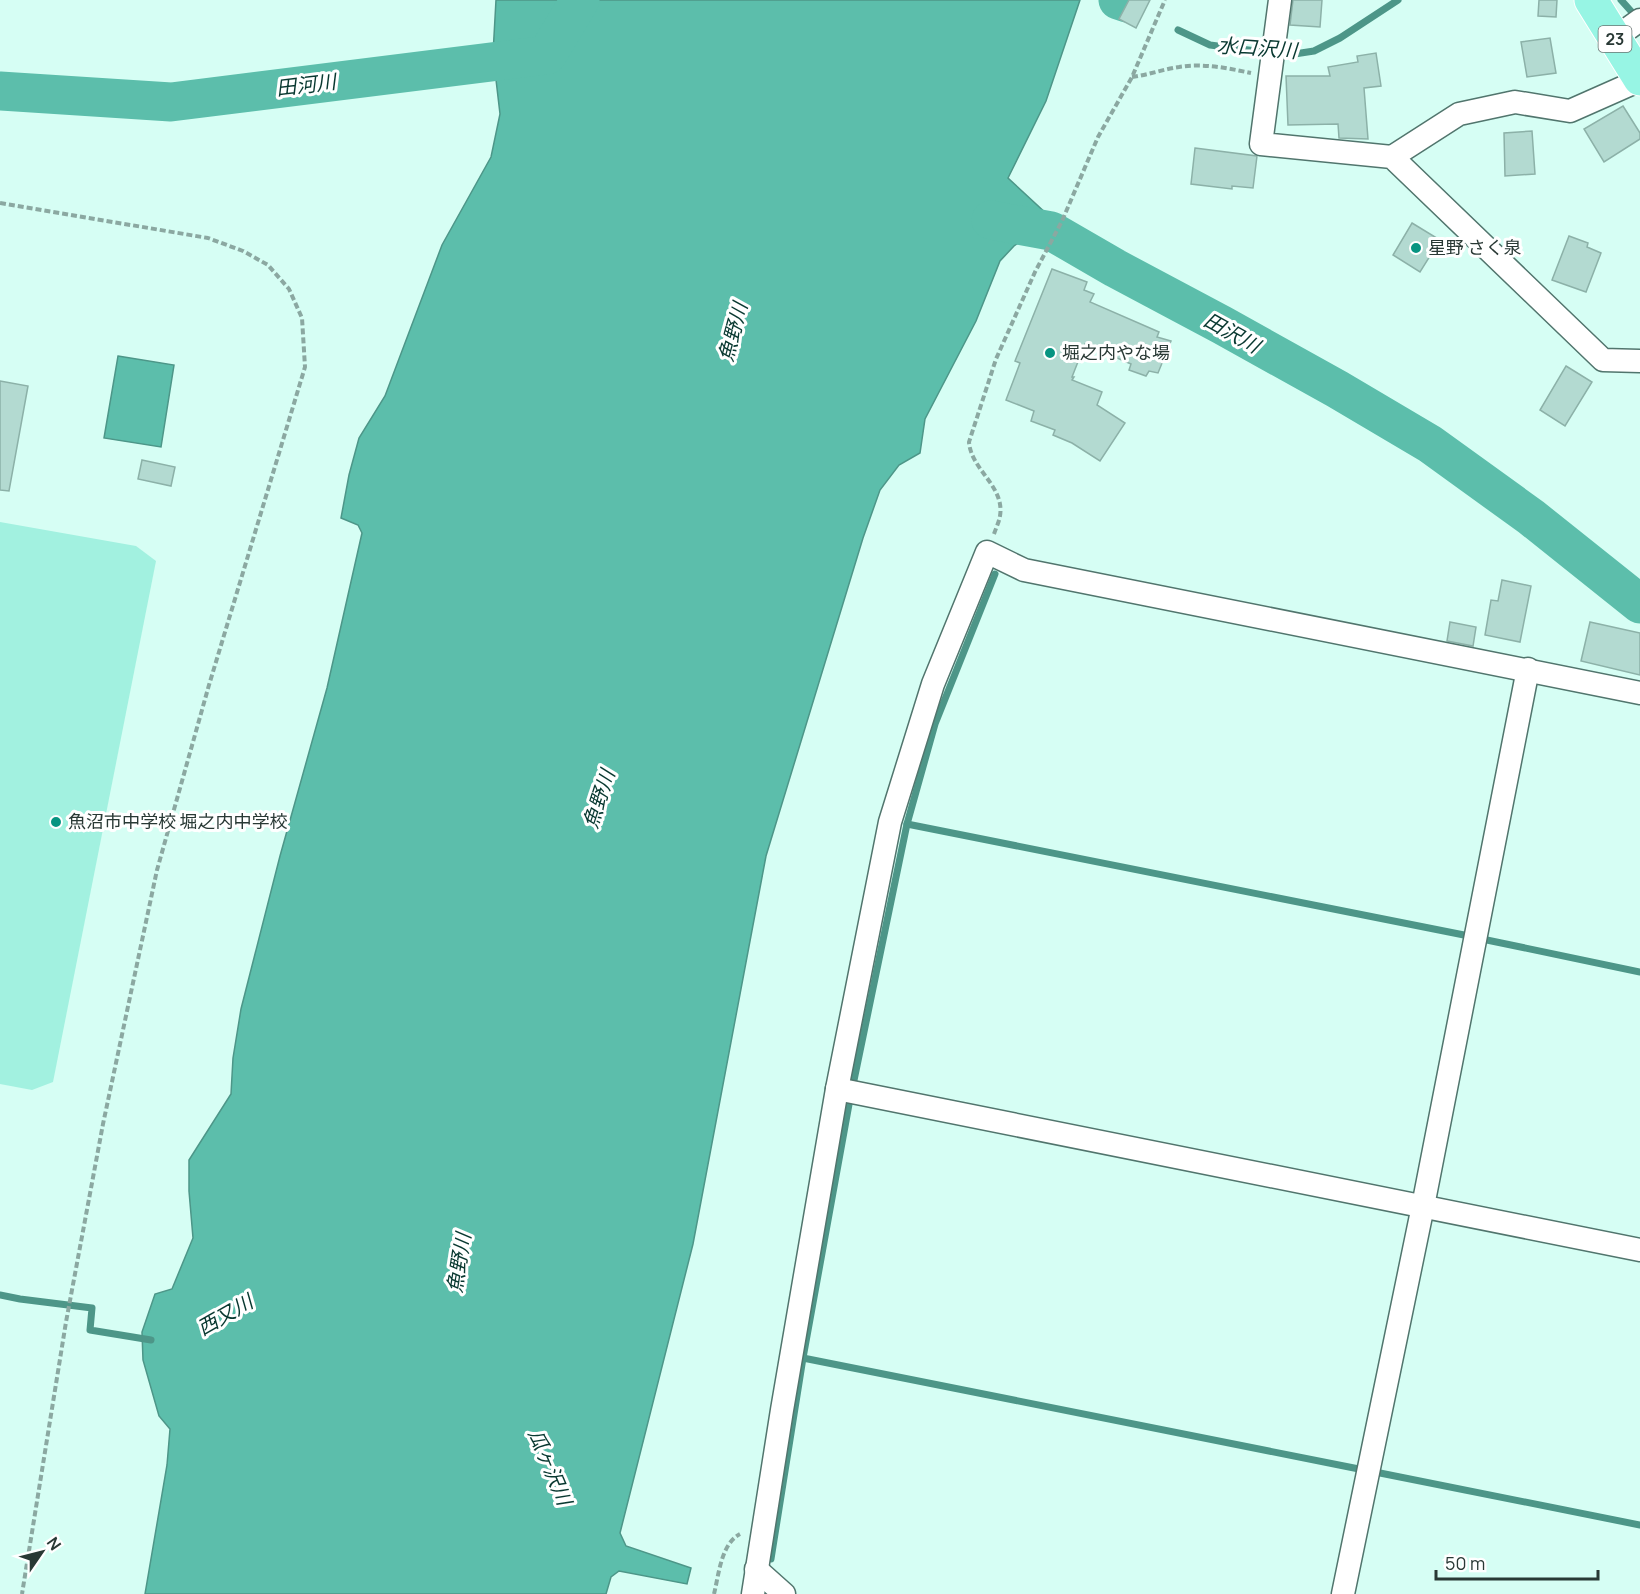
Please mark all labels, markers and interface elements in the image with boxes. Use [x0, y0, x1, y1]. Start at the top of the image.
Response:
road number: 23 [1598, 26, 1632, 52]
water label: 水口沢川 [1216, 31, 1300, 64]
water label: 田河川 [275, 67, 339, 102]
place label: 星野 さく泉 [1428, 235, 1522, 259]
marker: 星野 さく泉 [1409, 241, 1423, 255]
water label: 魚野川 [712, 297, 754, 364]
water label: 田沢川 [1199, 306, 1267, 360]
place label: 堀之内やな場 [1062, 340, 1170, 364]
marker: 堀之内やな場 [1043, 346, 1057, 360]
water label: 魚野川 [576, 764, 621, 832]
place label: 魚沼市中学校 堀之内中学校 [68, 809, 288, 833]
marker: 魚沼市中学校 堀之内中学校 [49, 815, 63, 829]
water label: 魚野川 [440, 1229, 477, 1295]
water label: 西又川 [192, 1287, 259, 1341]
water label: 瓜ヶ沢川 [522, 1425, 579, 1511]
north arrow [12, 1522, 72, 1582]
text: N [42, 1532, 67, 1554]
scale bar [1436, 1543, 1598, 1581]
text: 50 m [1445, 1551, 1485, 1575]

